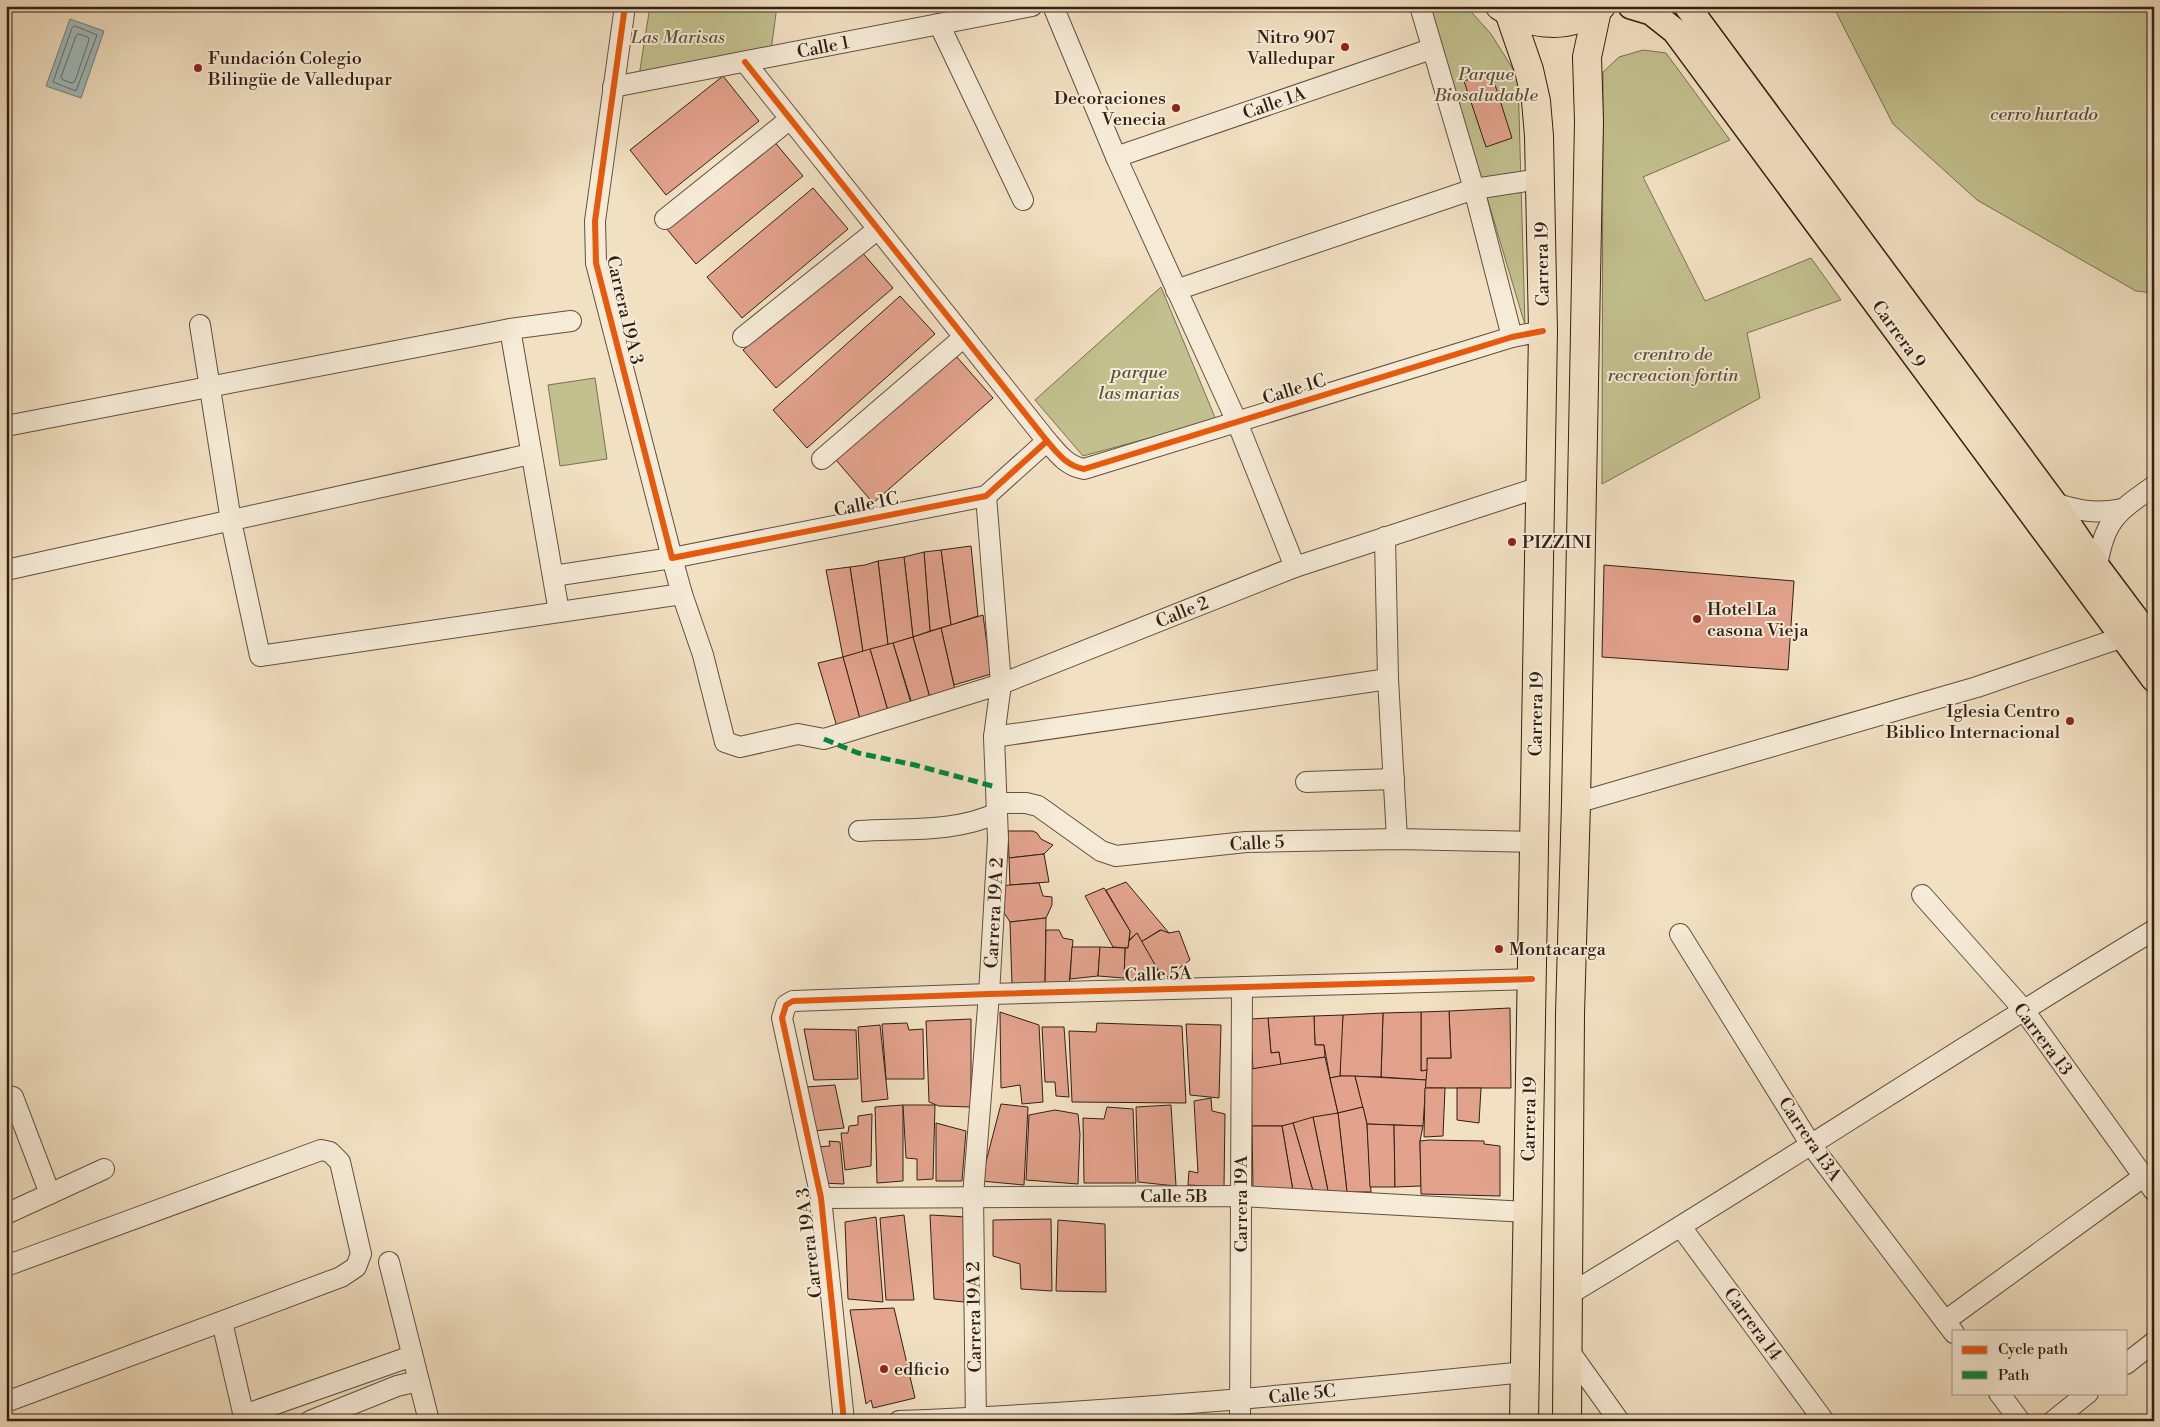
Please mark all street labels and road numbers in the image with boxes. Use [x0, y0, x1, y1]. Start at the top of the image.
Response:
street label: Calle 1 [795, 31, 851, 64]
street label: Calle 1A [1240, 82, 1309, 125]
street label: Carrera 19 [1530, 221, 1555, 307]
street label: Carrera 19A 3 [601, 254, 648, 367]
street label: Carrera 9 [1866, 296, 1931, 373]
street label: Calle 1C [1260, 369, 1329, 410]
street label: Calle 1C [832, 487, 900, 522]
street label: Calle 2 [1152, 591, 1212, 633]
street label: Carrera 19 [1524, 671, 1549, 757]
street label: Calle 5 [1229, 831, 1285, 856]
street label: Carrera 19A 2 [980, 857, 1009, 969]
street label: Calle 5A [1124, 962, 1193, 987]
street label: Carrera 13 [2008, 999, 2077, 1080]
street label: Carrera 19 [1517, 1076, 1542, 1162]
street label: Carrera 13A [1773, 1093, 1847, 1186]
street label: Carrera 19A [1230, 1155, 1253, 1253]
street label: Calle 5B [1140, 1185, 1208, 1208]
street label: Carrera 19A 3 [791, 1186, 828, 1299]
street label: Carrera 19A 2 [962, 1261, 987, 1373]
street label: Carrera 14 [1718, 1283, 1787, 1366]
street label: Calle 5C [1267, 1380, 1337, 1409]

